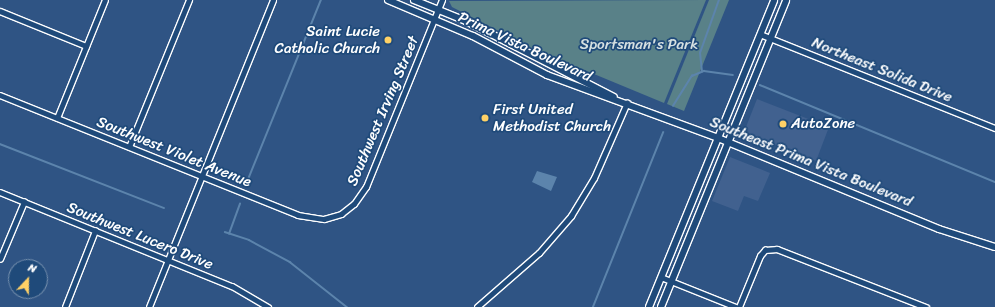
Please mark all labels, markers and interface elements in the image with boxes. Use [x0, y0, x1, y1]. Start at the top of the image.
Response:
street label: Prima Vista Boulevard [455, 8, 595, 86]
place label: Saint Lucie Catholic Church [275, 22, 380, 57]
street label: Southwest Irving Street [343, 33, 423, 189]
street label: Northeast Solida Drive [809, 34, 955, 106]
marker: Saint Lucie Catholic Church [383, 35, 393, 45]
park label: Sportsman's Park [580, 36, 698, 54]
place label: First United Methodist Church [493, 100, 611, 135]
street label: Southwest Violet Avenue [94, 113, 254, 191]
marker: First United Methodist Church [480, 113, 490, 123]
street label: Southeast Prima Vista Boulevard [707, 113, 915, 211]
place label: AutoZone [791, 115, 855, 133]
marker: AutoZone [778, 119, 788, 129]
street label: Southwest Lucero Drive [64, 198, 216, 274]
text: N [25, 258, 39, 279]
north arrow [8, 259, 48, 299]

